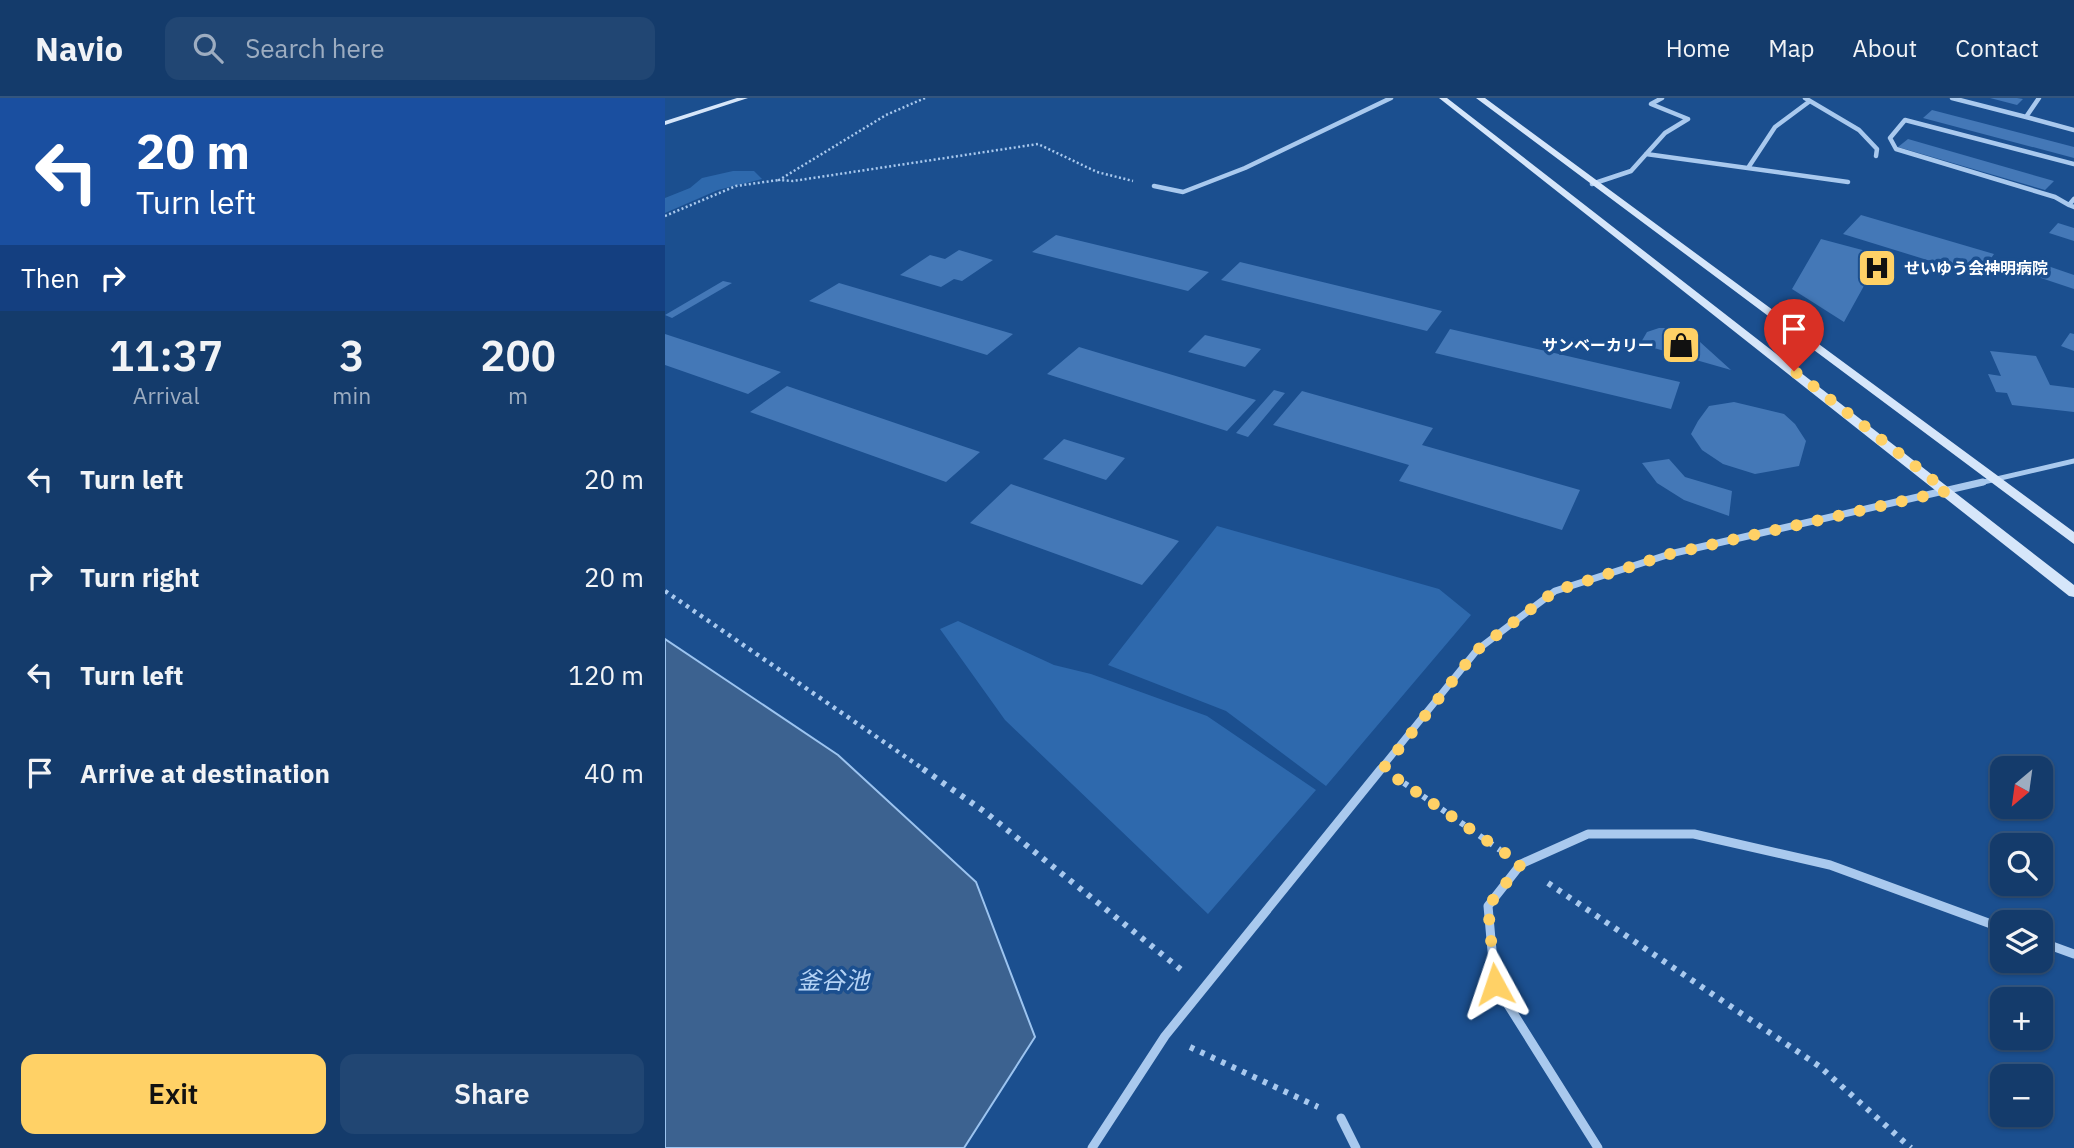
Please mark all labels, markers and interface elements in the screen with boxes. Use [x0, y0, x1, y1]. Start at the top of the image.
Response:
search box [165, 17, 655, 80]
text: Navio [35, 27, 123, 70]
icon: search [189, 29, 227, 67]
text: Search here [245, 31, 385, 65]
text: Home [1666, 32, 1730, 64]
text: Map [1768, 32, 1814, 64]
text: About [1852, 32, 1917, 64]
text: Contact [1955, 32, 2039, 64]
text: 20 m [136, 119, 250, 182]
icon: left [21, 126, 112, 217]
text: Turn left [136, 181, 256, 223]
hospital icon: せいゆう会神明病院 [1856, 247, 1898, 289]
place label: せいゆう会神明病院 [1904, 258, 2048, 278]
icon: right [94, 259, 132, 297]
text: Then [21, 261, 80, 295]
pin [1764, 299, 1824, 371]
icon: arrive [1775, 310, 1813, 348]
shop icon: サンベーカリー [1660, 324, 1702, 366]
text: 11:37 [109, 328, 223, 383]
text: 3 [339, 328, 364, 383]
text: 200 [480, 328, 556, 383]
place label: サンベーカリー [1542, 335, 1654, 355]
text: Arrival [133, 380, 200, 410]
text: min [332, 380, 371, 410]
text: m [508, 380, 528, 410]
icon: left [21, 460, 59, 498]
text: Turn left [80, 462, 183, 496]
text: 20 m [584, 462, 644, 496]
icon: right [21, 558, 59, 596]
text: Turn right [80, 560, 199, 594]
text: 20 m [584, 560, 644, 594]
icon: left [21, 656, 59, 694]
text: Turn left [80, 658, 183, 692]
text: 120 m [568, 658, 644, 692]
icon: arrive [21, 754, 59, 792]
text: Arrive at destination [80, 756, 330, 790]
text: 40 m [584, 756, 644, 790]
north arrow [1990, 756, 2053, 819]
map controls [1990, 756, 2053, 1127]
button: search [1990, 833, 2053, 896]
button: layers [1990, 910, 2053, 973]
position arrow [1458, 947, 1532, 1021]
water label: 釜谷池 [797, 964, 871, 996]
button: + [1990, 987, 2053, 1050]
button: Exit [21, 1054, 326, 1134]
button: Share [340, 1054, 644, 1134]
button: − [1990, 1064, 2053, 1127]

